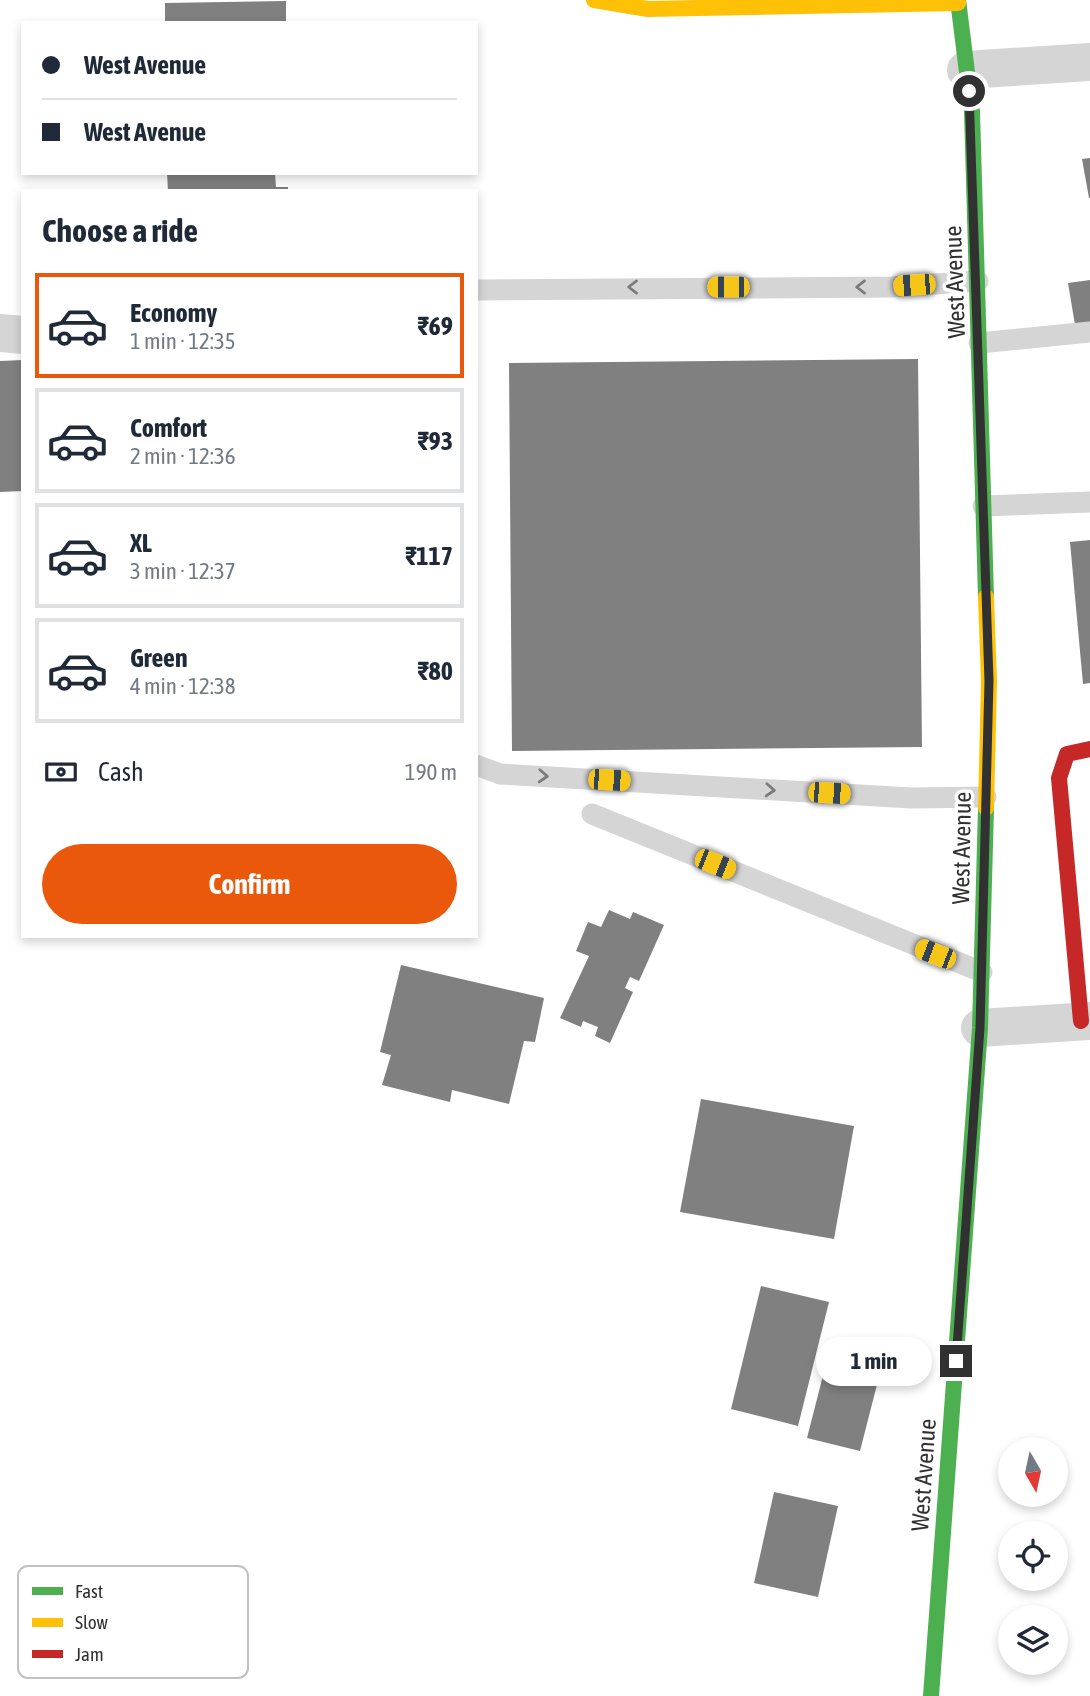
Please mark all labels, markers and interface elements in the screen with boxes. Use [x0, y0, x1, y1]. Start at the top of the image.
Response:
text: West Avenue [84, 50, 206, 80]
route start [953, 75, 985, 107]
text: West Avenue [84, 117, 206, 147]
text: Choose a ride [42, 212, 198, 249]
street label: West Avenue [939, 225, 970, 339]
car [893, 273, 936, 297]
car [708, 277, 750, 298]
one-way arrow [627, 279, 638, 295]
one-way arrow [855, 279, 865, 295]
icon: car [46, 294, 109, 357]
text: Economy [130, 298, 217, 328]
text: ₹69 [417, 311, 453, 341]
text: 1 min · 12:35 [130, 328, 236, 354]
icon: car [46, 409, 109, 472]
text: Comfort [130, 413, 207, 443]
text: ₹93 [417, 426, 453, 456]
text: 2 min · 12:36 [130, 443, 236, 469]
icon: car [46, 524, 109, 587]
text: XL [130, 528, 152, 558]
text: ₹117 [405, 541, 453, 571]
text: 3 min · 12:37 [130, 558, 236, 584]
icon: car [46, 639, 109, 702]
text: Green [130, 643, 188, 673]
text: ₹80 [417, 656, 453, 686]
text: 4 min · 12:38 [130, 673, 236, 699]
icon: cash [42, 753, 80, 791]
text: Cash [98, 757, 144, 787]
text: 190 m [405, 759, 457, 785]
car [588, 768, 631, 792]
one-way arrow [537, 769, 548, 784]
car [808, 781, 851, 805]
one-way arrow [764, 782, 775, 797]
street label: West Avenue [947, 791, 976, 905]
button: Confirm [42, 844, 457, 924]
car [692, 846, 739, 882]
car [912, 937, 959, 971]
callout: 1 min [816, 1336, 932, 1386]
route end [940, 1345, 972, 1377]
text: 1 min [851, 1348, 897, 1374]
street label: West Avenue [906, 1418, 941, 1532]
north arrow [998, 1437, 1068, 1507]
map controls [998, 1437, 1068, 1675]
button: locate [998, 1521, 1068, 1591]
legend [18, 1566, 248, 1678]
text: Fast [75, 1580, 103, 1602]
button: layers [998, 1605, 1068, 1675]
text: Slow [75, 1611, 109, 1633]
text: Jam [75, 1643, 104, 1665]

